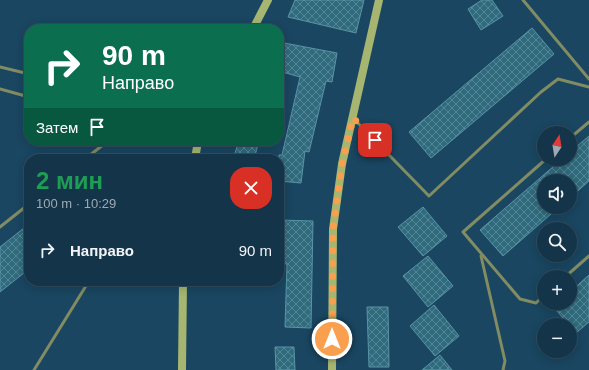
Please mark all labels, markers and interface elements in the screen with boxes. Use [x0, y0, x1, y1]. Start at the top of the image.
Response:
icon: right [36, 40, 88, 92]
text: 90 m [102, 40, 166, 71]
text: Направо [102, 73, 174, 93]
icon: arrive [86, 116, 108, 138]
text: Затем [36, 119, 78, 136]
pin [358, 123, 392, 157]
north arrow [537, 126, 577, 166]
map controls [537, 126, 577, 358]
icon: arrive [364, 129, 386, 151]
text: 2 мин [36, 167, 103, 194]
button: close [230, 167, 272, 209]
button: sound [537, 174, 577, 214]
text: 100 m · 10:29 [36, 196, 116, 211]
button: search [537, 222, 577, 262]
icon: right [36, 239, 58, 261]
text: Направо [70, 242, 134, 259]
text: 90 m [239, 242, 272, 259]
button: + [537, 270, 577, 310]
position arrow [311, 318, 353, 360]
button: − [537, 318, 577, 358]

